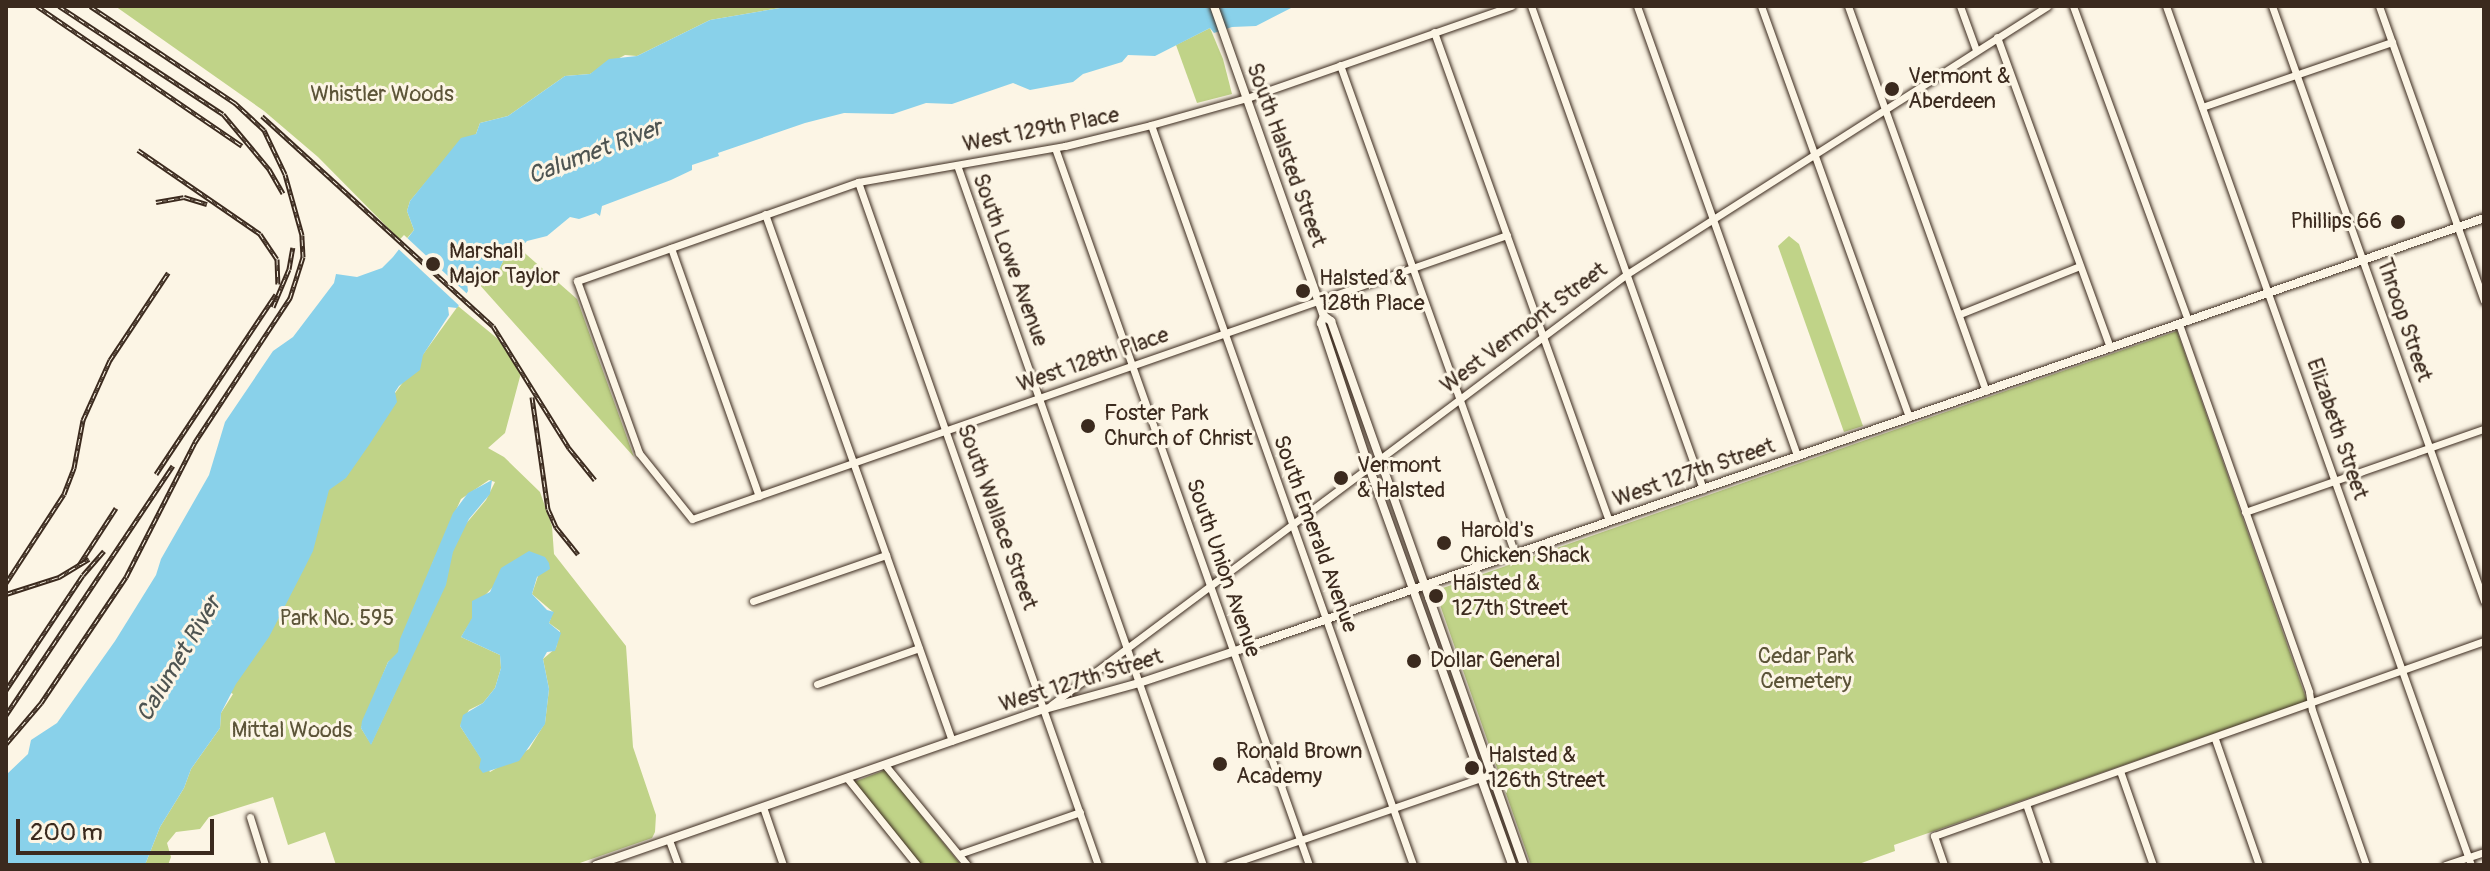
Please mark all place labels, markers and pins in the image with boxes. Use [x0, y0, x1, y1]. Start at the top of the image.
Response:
place label: Vermont & Aberdeen [1908, 63, 2011, 114]
marker: Vermont & Aberdeen [1883, 80, 1901, 98]
place label: Phillips 66 [2290, 209, 2382, 235]
marker: Phillips 66 [2389, 213, 2407, 231]
place label: Marshall Major Taylor [449, 238, 560, 290]
marker: Marshall Major Taylor [424, 255, 442, 273]
place label: Halsted & 128th Place [1319, 265, 1425, 316]
marker: Halsted & 128th Place [1294, 282, 1312, 300]
place label: Foster Park Church of Christ [1104, 400, 1253, 452]
marker: Foster Park Church of Christ [1079, 417, 1097, 435]
place label: Vermont & Halsted [1357, 452, 1445, 504]
marker: Vermont & Halsted [1332, 469, 1350, 487]
place label: Harold's Chicken Shack [1460, 517, 1590, 568]
marker: Harold's Chicken Shack [1435, 534, 1453, 552]
place label: Halsted & 127th Street [1452, 570, 1568, 622]
marker: Halsted & 127th Street [1427, 587, 1445, 605]
place label: Dollar General [1430, 648, 1561, 674]
marker: Dollar General [1405, 652, 1423, 670]
place label: Ronald Brown Academy [1236, 738, 1363, 790]
place label: Halsted & 126th Street [1488, 742, 1605, 794]
marker: Ronald Brown Academy [1211, 755, 1229, 773]
marker: Halsted & 126th Street [1463, 759, 1481, 777]

